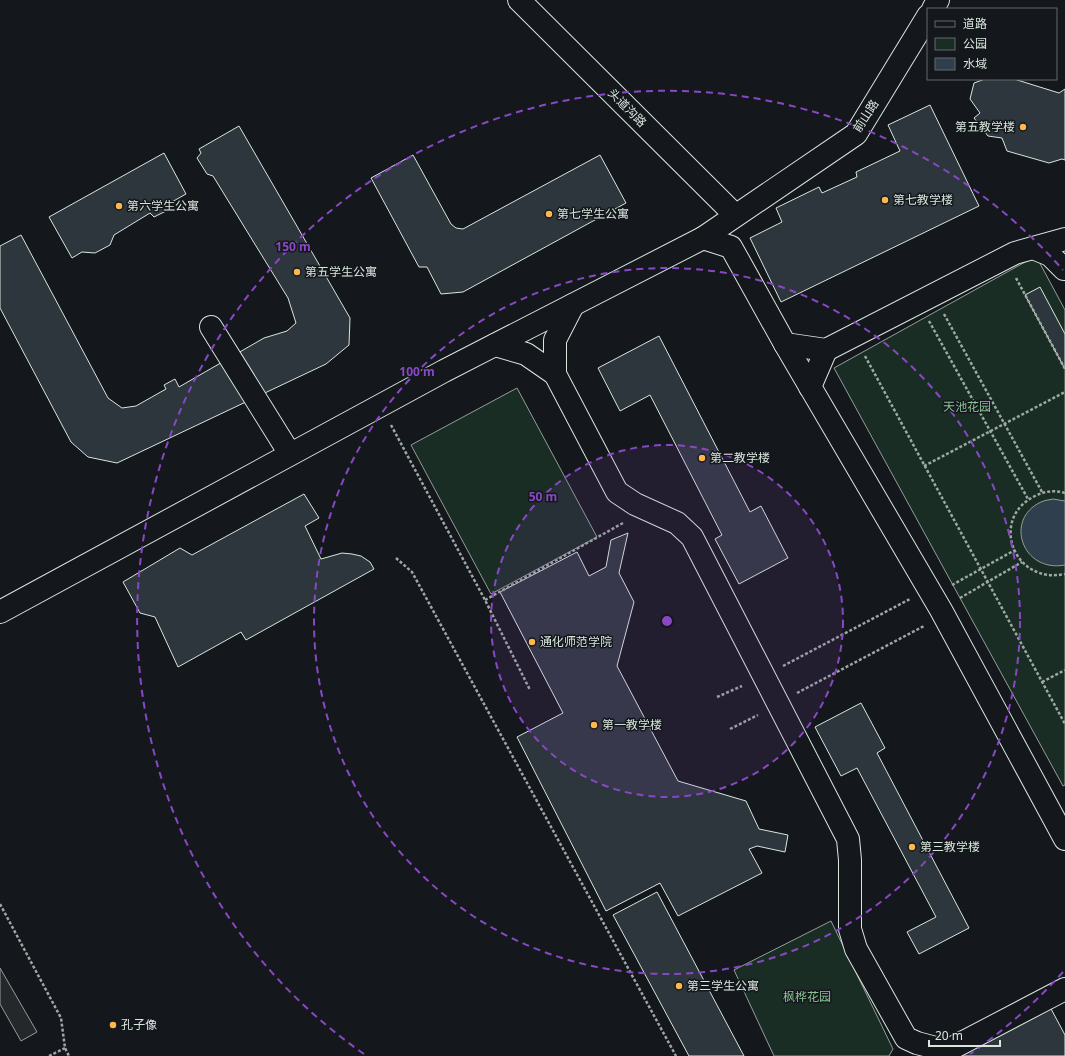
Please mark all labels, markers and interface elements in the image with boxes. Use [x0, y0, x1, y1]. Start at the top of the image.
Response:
legend [927, 8, 1057, 80]
text: 道路 [963, 15, 987, 32]
text: 公园 [963, 35, 987, 52]
text: 水域 [963, 55, 987, 72]
street label: 头道沟路 [604, 85, 650, 131]
street label: 前山路 [849, 96, 883, 135]
place label: 第五教学楼 [955, 118, 1015, 135]
marker: 第五教学楼 [1018, 122, 1028, 132]
place label: 第七教学楼 [893, 191, 953, 208]
marker: 第七教学楼 [880, 195, 890, 205]
place label: 第六学生公寓 [127, 197, 199, 214]
marker: 第六学生公寓 [114, 201, 124, 211]
place label: 第七学生公寓 [557, 205, 629, 222]
marker: 第七学生公寓 [544, 209, 554, 219]
text: 150 m [275, 238, 311, 255]
place label: 第五学生公寓 [305, 263, 377, 280]
marker: 第五学生公寓 [292, 267, 302, 277]
text: 100 m [399, 363, 435, 380]
park label: 天池花园 [943, 398, 991, 415]
place label: 第二教学楼 [710, 449, 770, 466]
marker: 第二教学楼 [697, 453, 707, 463]
text: 50 m [529, 488, 557, 505]
centre of rings [660, 614, 674, 628]
place label: 通化师范学院 [540, 633, 612, 650]
marker: 通化师范学院 [527, 637, 537, 647]
place label: 第一教学楼 [602, 716, 662, 733]
marker: 第一教学楼 [589, 720, 599, 730]
place label: 第三教学楼 [920, 838, 980, 855]
marker: 第三教学楼 [907, 842, 917, 852]
place label: 第三学生公寓 [687, 977, 759, 994]
marker: 第三学生公寓 [674, 981, 684, 991]
park label: 枫桦花园 [783, 988, 831, 1005]
place label: 孔子像 [121, 1016, 157, 1033]
marker: 孔子像 [108, 1020, 118, 1030]
scale bar [929, 1022, 1000, 1048]
text: 20 m [935, 1027, 963, 1044]

